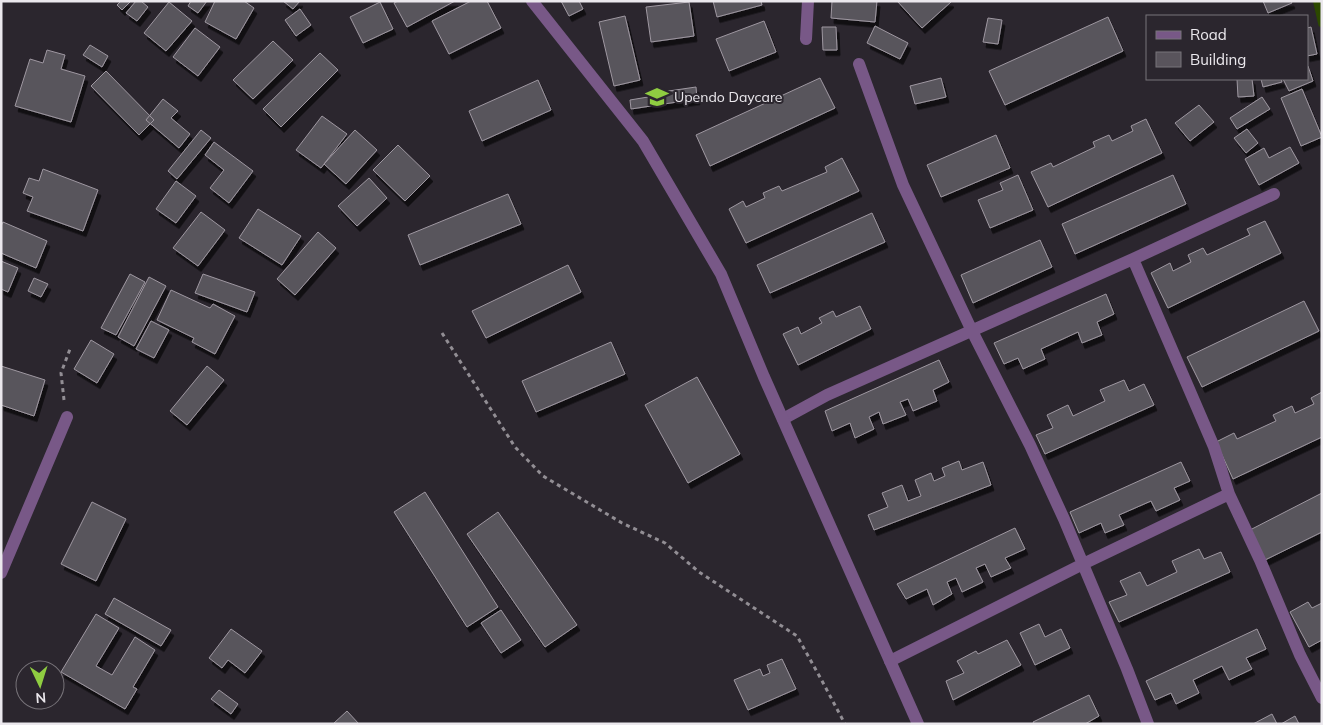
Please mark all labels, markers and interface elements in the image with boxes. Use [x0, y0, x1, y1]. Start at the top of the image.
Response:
legend [1146, 15, 1308, 80]
text: Road [1190, 25, 1227, 44]
text: Building [1190, 50, 1246, 69]
school or university icon: Upendo Daycare [644, 84, 670, 110]
place label: Upendo Daycare [674, 88, 783, 106]
north arrow [15, 660, 65, 710]
text: N [35, 689, 47, 707]

